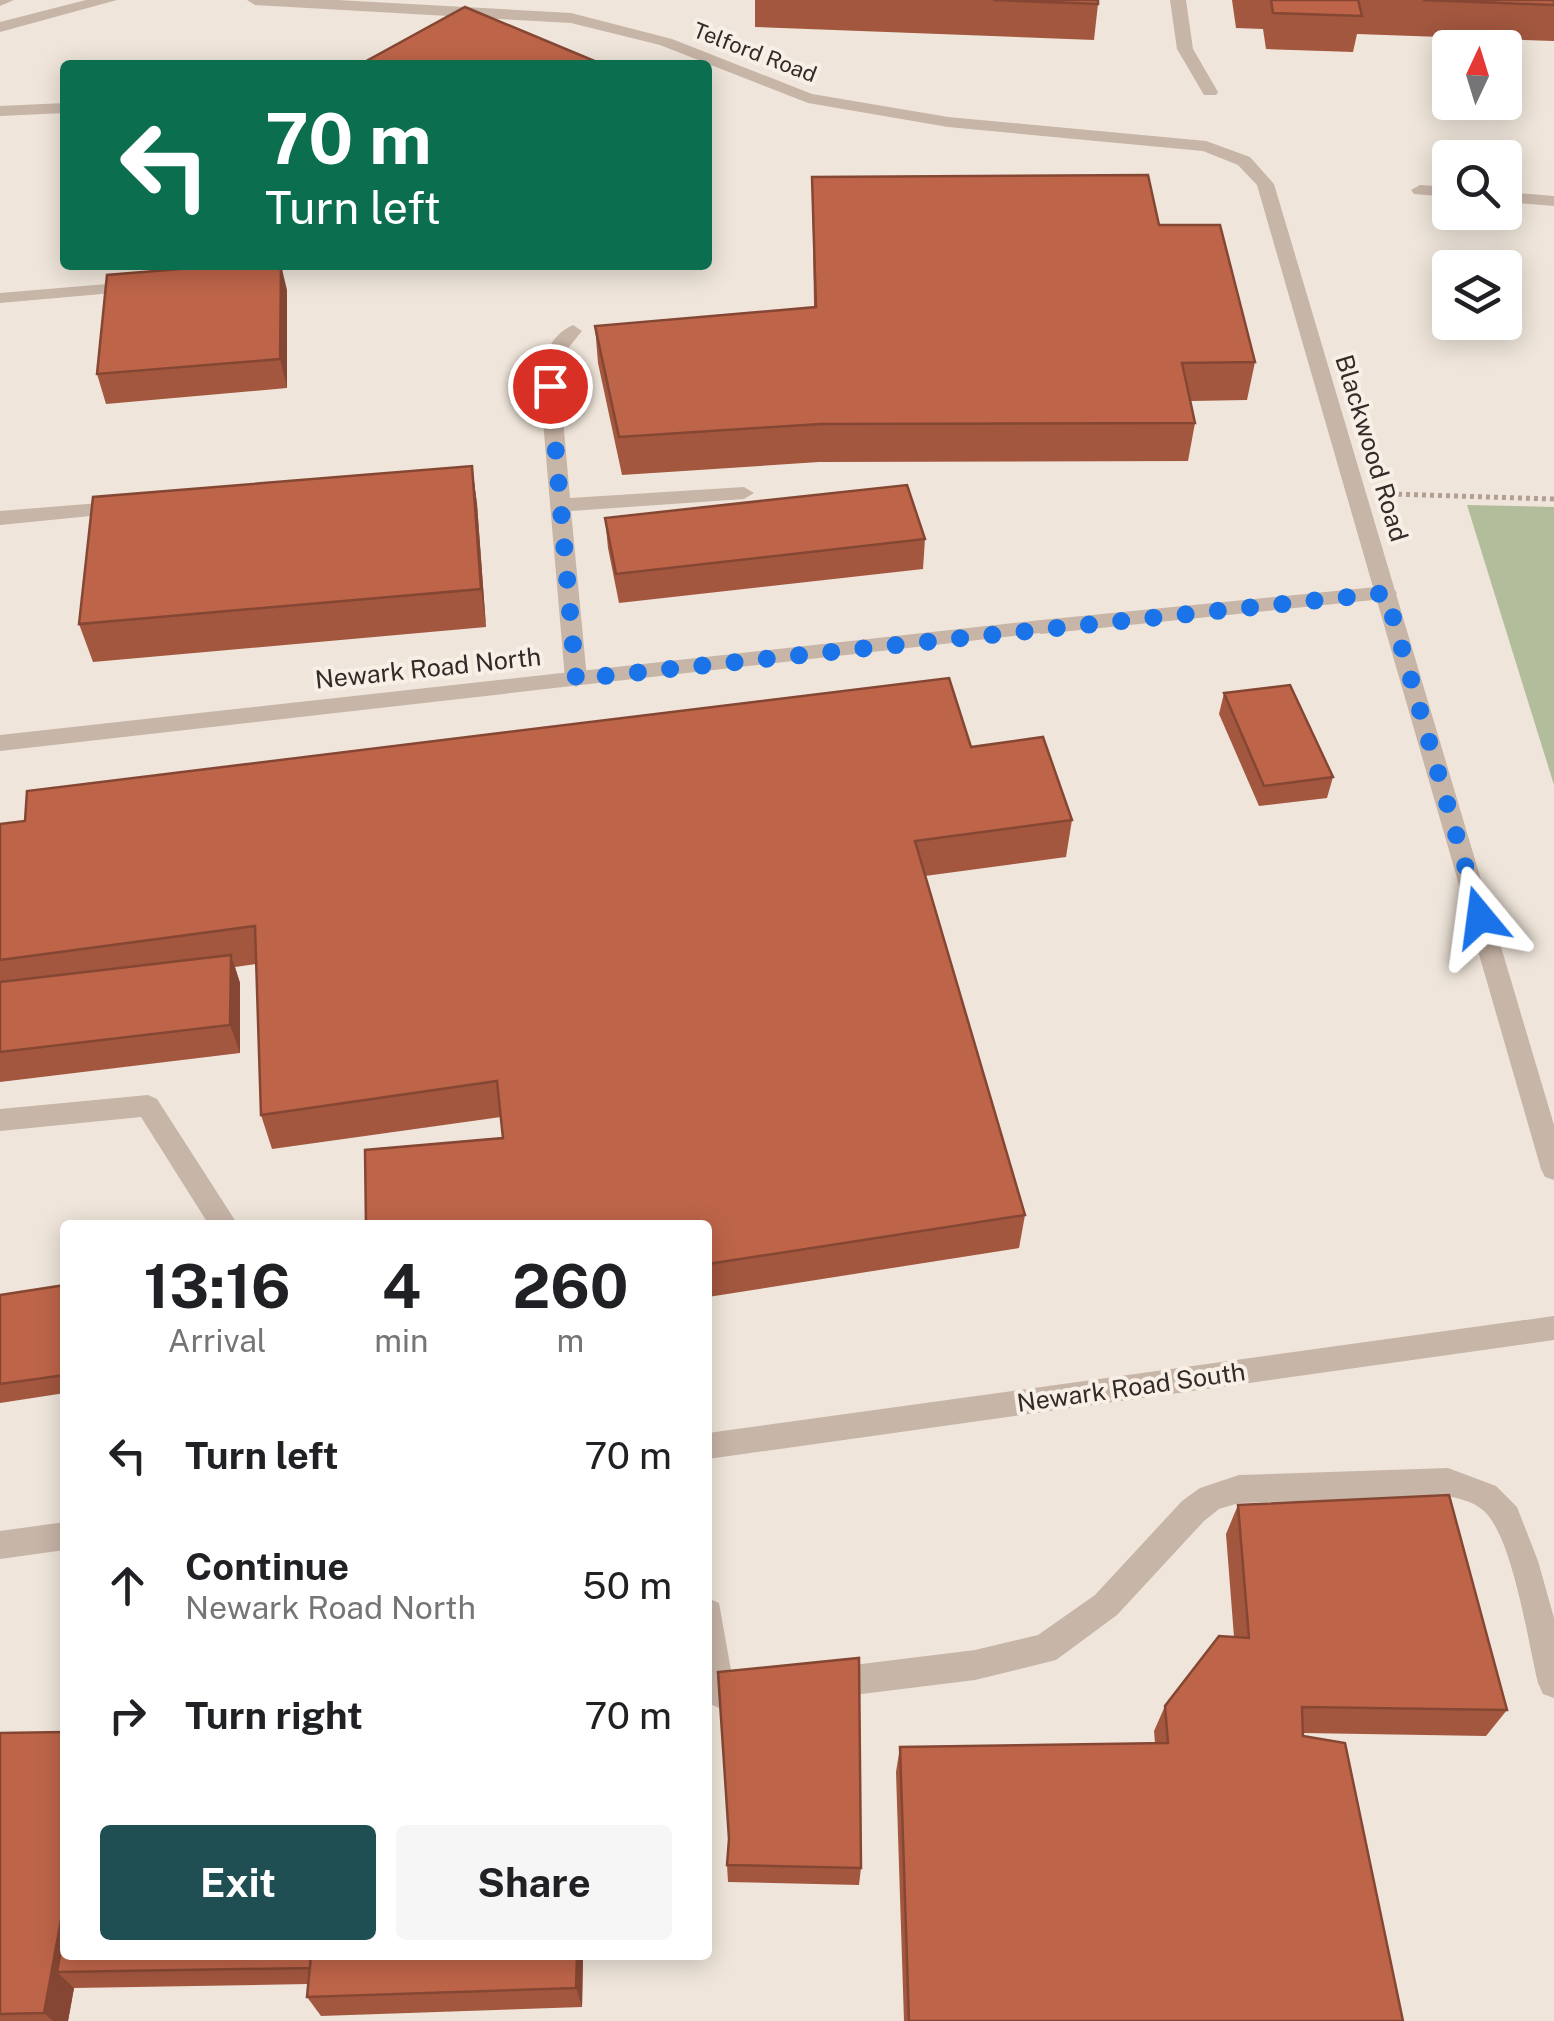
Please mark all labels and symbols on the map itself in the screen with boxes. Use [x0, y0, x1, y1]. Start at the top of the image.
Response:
street label: Telford Road [690, 17, 820, 87]
north arrow [1432, 30, 1522, 120]
pin [508, 344, 593, 429]
street label: Blackwood Road [1329, 351, 1415, 545]
street label: Newark Road North [313, 641, 543, 695]
position arrow [1428, 865, 1532, 969]
street label: Newark Road South [1015, 1356, 1247, 1418]

